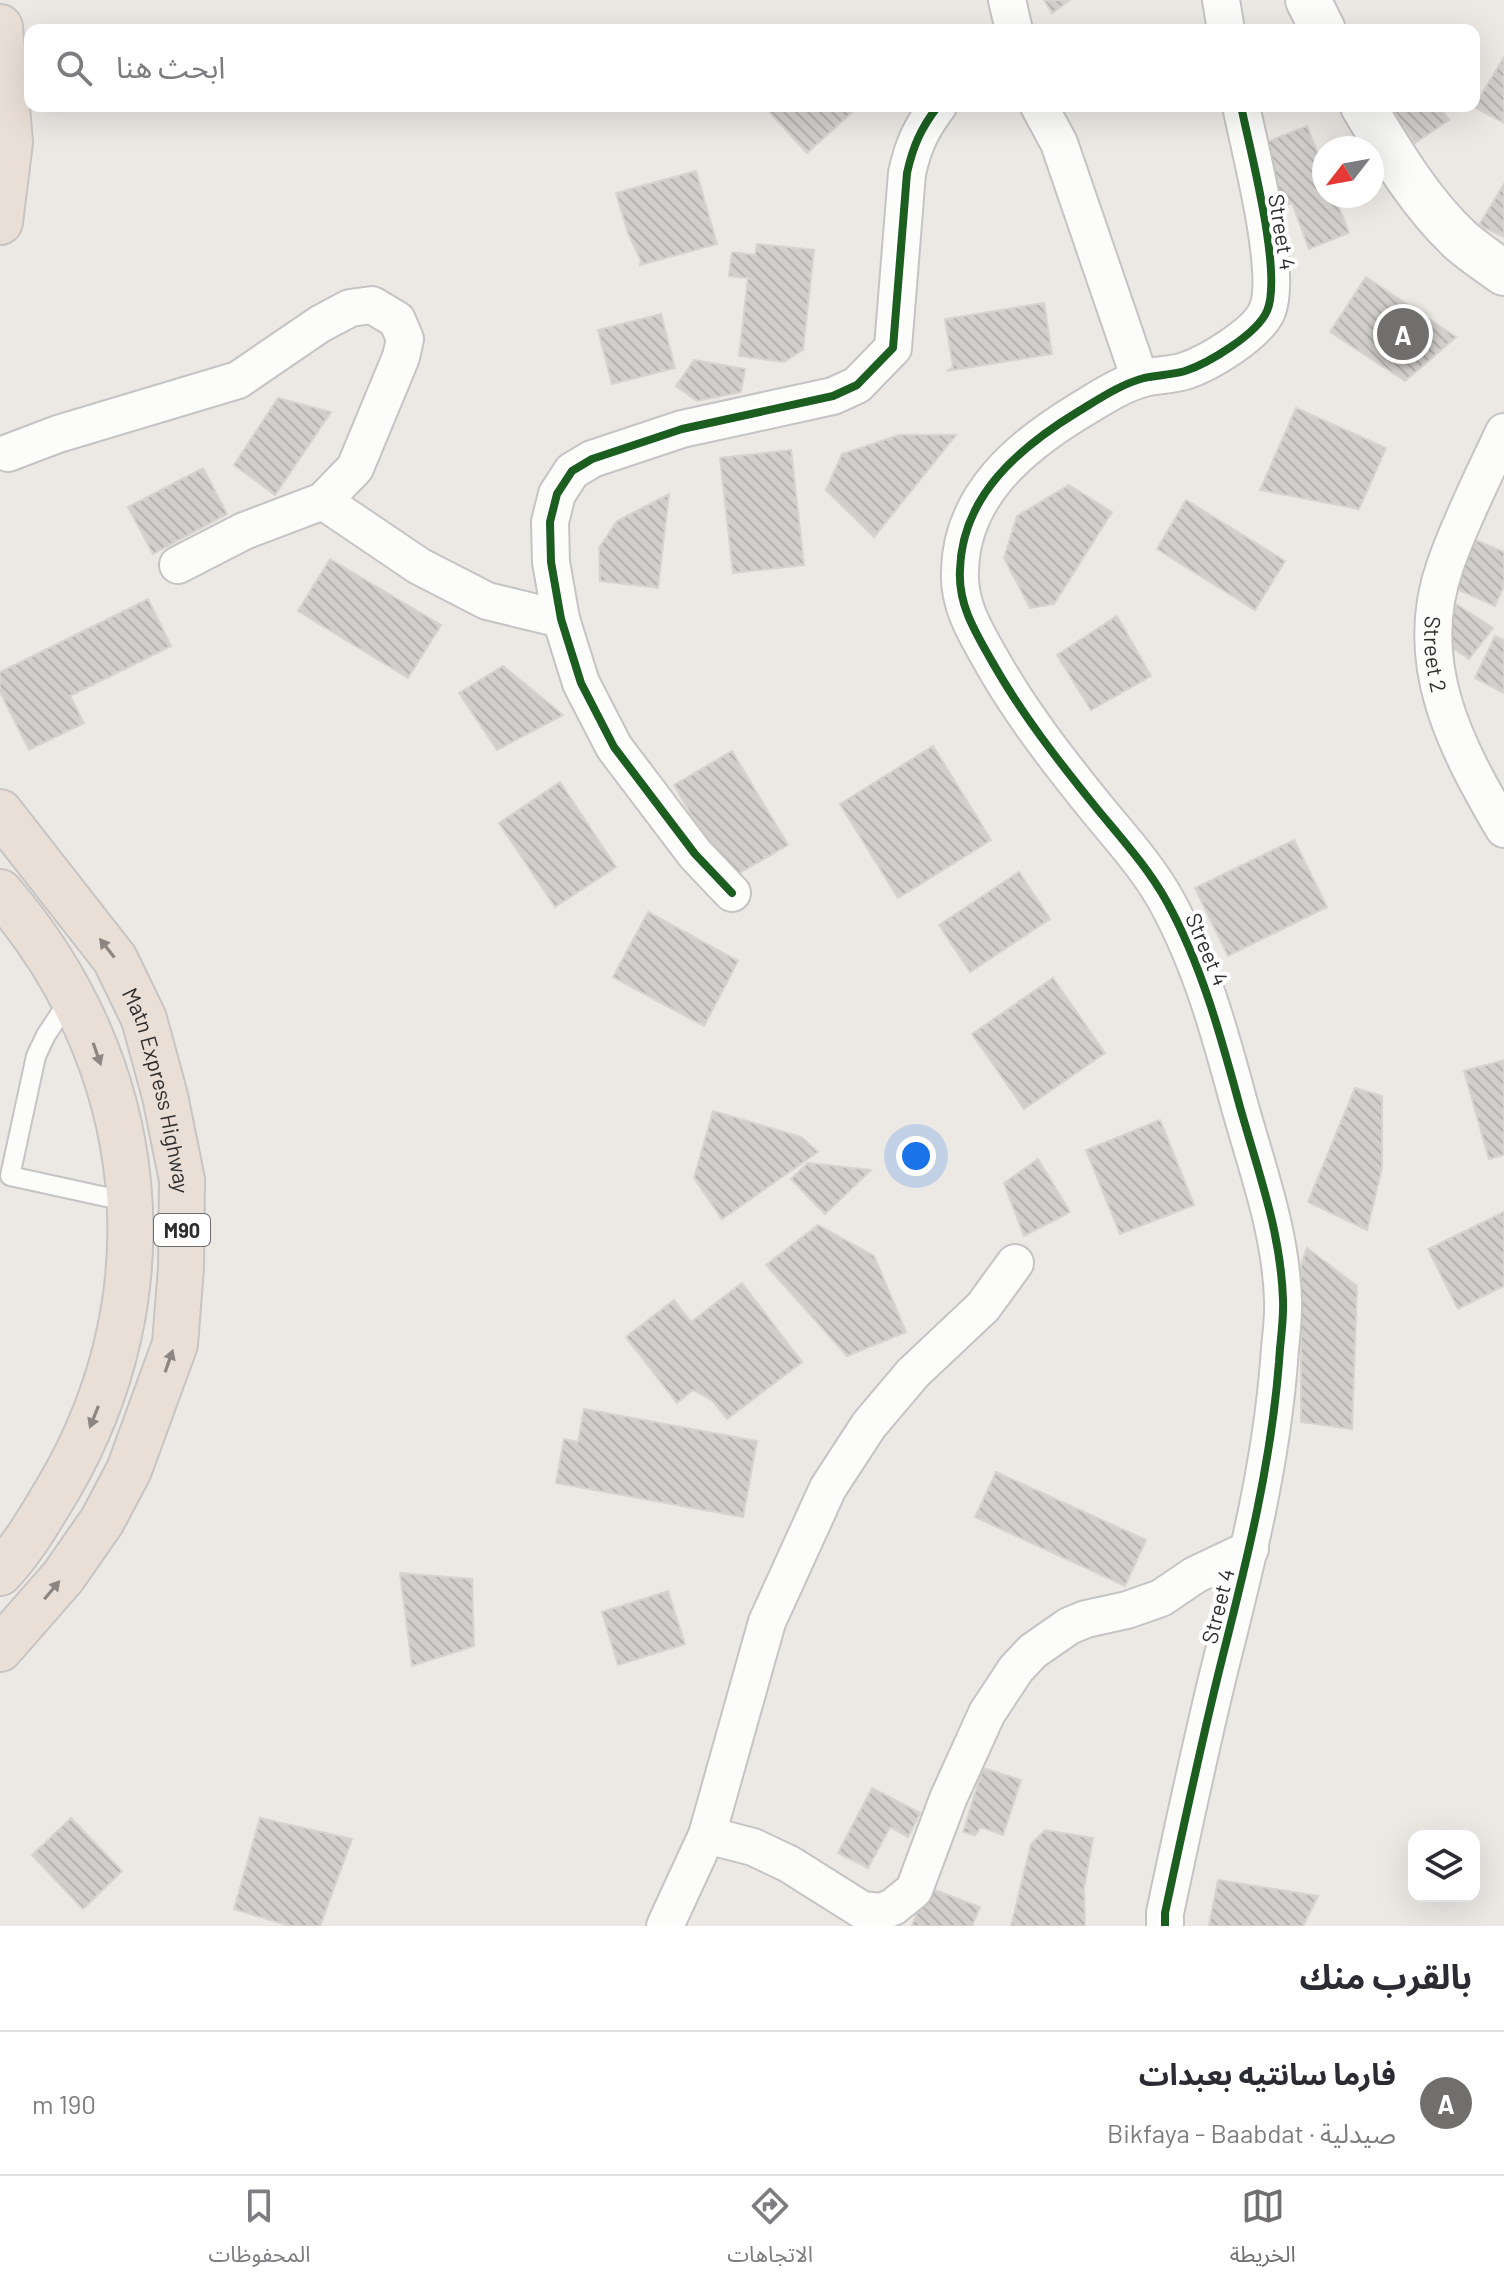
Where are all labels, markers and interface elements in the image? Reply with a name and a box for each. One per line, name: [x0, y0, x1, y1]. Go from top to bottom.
search box: [24, 24, 1480, 112]
icon: search: [52, 46, 96, 90]
text: ابحث هنا: [116, 48, 225, 84]
north arrow: [1312, 136, 1384, 208]
street label: Street 4: [1264, 192, 1302, 272]
pin: A: [1377, 304, 1429, 364]
street label: Street 2: [1420, 615, 1453, 695]
street label: Street 4: [1181, 909, 1235, 989]
one-way arrow: [99, 938, 115, 958]
street label: Matn Express Highway: [118, 983, 195, 1193]
one-way arrow: [92, 1042, 104, 1066]
your location: [896, 1136, 936, 1176]
road number: M90: [154, 1214, 210, 1246]
one-way arrow: [163, 1348, 175, 1372]
one-way arrow: [88, 1405, 101, 1429]
street label: Street 4: [1195, 1566, 1239, 1646]
one-way arrow: [43, 1581, 60, 1601]
map controls: [1408, 1830, 1480, 1902]
button: layers: [1408, 1830, 1480, 1902]
text: بالقرب منك: [1299, 1955, 1472, 1996]
text: فارما سانتيه بعبدات: [1139, 2055, 1396, 2091]
text: 190 m: [32, 2088, 96, 2119]
text: A: [1437, 2088, 1455, 2119]
text: صيدلية · Bikfaya - Baabdat: [1107, 2117, 1396, 2148]
tab: المحفوظات: [208, 2184, 310, 2278]
tab: الاتجاهات: [727, 2184, 813, 2278]
tab: الخريطة: [1230, 2184, 1296, 2278]

